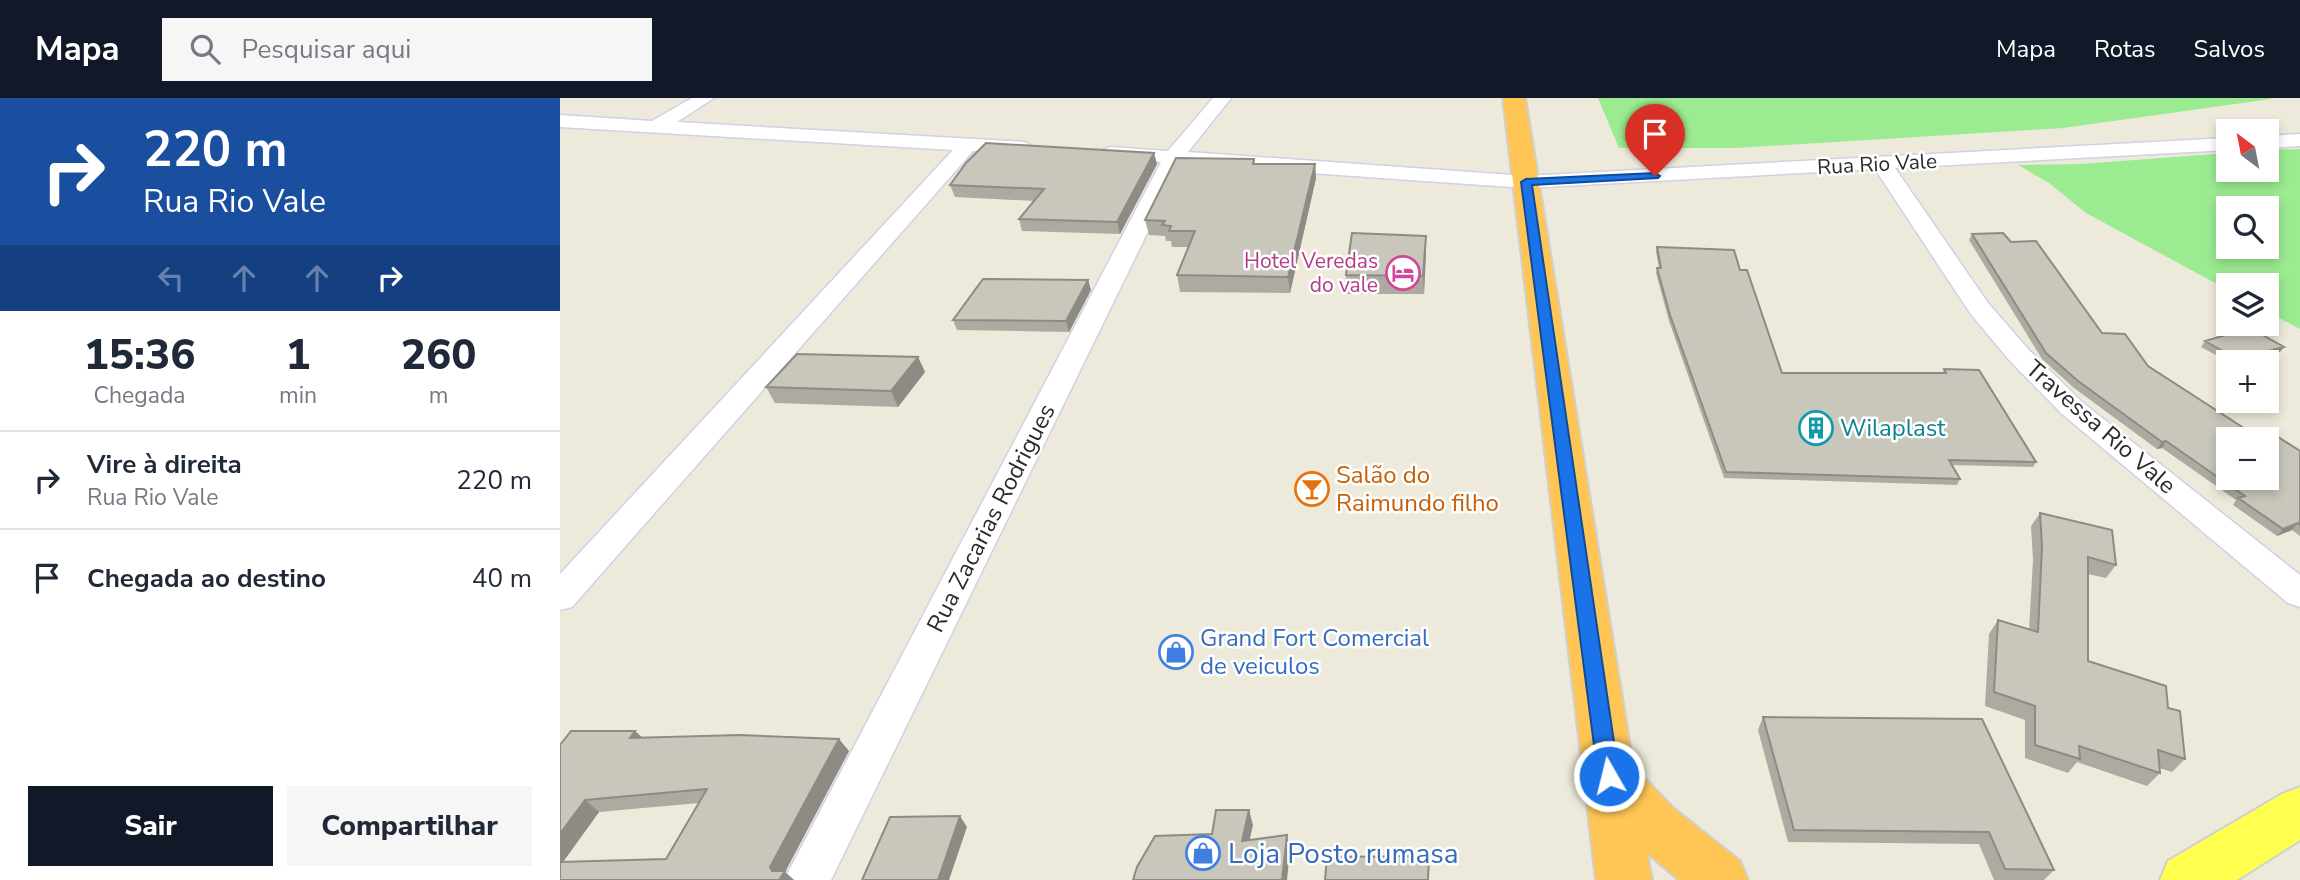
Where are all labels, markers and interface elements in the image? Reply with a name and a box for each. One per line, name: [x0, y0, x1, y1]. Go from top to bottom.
search box: [162, 18, 652, 81]
text: Mapa: [35, 27, 120, 72]
icon: search: [186, 30, 224, 68]
text: Pesquisar aqui: [242, 32, 411, 67]
text: Mapa: [1996, 33, 2056, 65]
text: Rotas: [2094, 33, 2156, 65]
text: Salvos: [2194, 33, 2265, 65]
pin: [1625, 104, 1685, 176]
icon: arrive: [1636, 115, 1674, 153]
text: 220 m: [143, 116, 287, 183]
north arrow: [2216, 119, 2278, 182]
map controls: [2216, 119, 2279, 490]
icon: right: [28, 126, 119, 217]
street label: Rua Rio Vale: [1816, 147, 1938, 181]
text: Rua Rio Vale: [143, 180, 326, 223]
button: search: [2216, 196, 2279, 259]
place label: Hotel Veredas do vale: [1244, 247, 1378, 299]
hotel icon: Hotel Veredas do vale: [1384, 254, 1422, 292]
icon: left: [152, 259, 190, 297]
icon: ahead: [225, 259, 263, 297]
icon: ahead: [298, 259, 336, 297]
icon: right: [371, 259, 409, 297]
button: layers: [2216, 273, 2279, 336]
text: 15:36: [84, 327, 195, 384]
text: 1: [285, 327, 311, 384]
text: 260: [401, 327, 476, 384]
button: +: [2216, 350, 2279, 413]
street label: Travessa Rio Vale: [2019, 353, 2183, 501]
text: Chegada: [93, 380, 186, 411]
text: min: [279, 380, 317, 411]
text: m: [429, 380, 448, 411]
street label: Rua Zacarias Rodrigues: [919, 398, 1063, 638]
building icon: Wilaplast: [1797, 409, 1835, 447]
place label: Wilaplast: [1840, 412, 1946, 444]
button: −: [2216, 427, 2279, 490]
text: Vire à direita: [87, 447, 242, 482]
place label: Salão do Raimundo filho: [1336, 459, 1499, 519]
icon: right: [28, 461, 66, 499]
text: 220 m: [456, 463, 532, 498]
bar icon: Salão do Raimundo filho: [1293, 470, 1331, 508]
text: Rua Rio Vale: [87, 482, 218, 513]
icon: arrive: [28, 559, 66, 597]
text: Chegada ao destino: [87, 561, 326, 596]
text: 40 m: [472, 561, 532, 596]
place label: Grand Fort Comercial de veiculos: [1200, 622, 1429, 682]
shop icon: Grand Fort Comercial de veiculos: [1157, 633, 1195, 671]
position arrow: [1572, 739, 1646, 813]
button: Sair: [28, 786, 273, 866]
button: Compartilhar: [287, 786, 532, 866]
shop icon: Loja Posto rumasa: [1184, 834, 1222, 872]
place label: Loja Posto rumasa: [1228, 835, 1459, 873]

